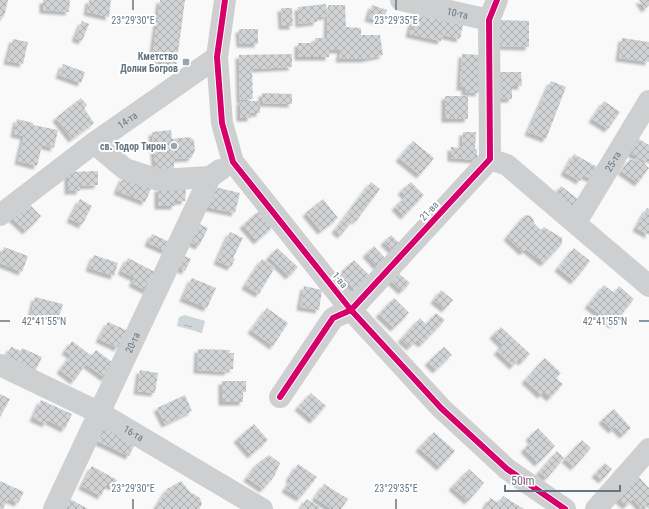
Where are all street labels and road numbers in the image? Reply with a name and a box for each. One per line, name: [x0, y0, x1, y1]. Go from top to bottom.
street label: 10-та: [446, 5, 469, 21]
street label: 14-та: [115, 109, 139, 130]
street label: 25-та: [602, 149, 623, 173]
street label: 21-ва: [417, 199, 441, 223]
street label: 1-ва: [330, 270, 350, 290]
street label: 20-та: [123, 330, 142, 354]
street label: 16-та: [122, 423, 146, 443]

